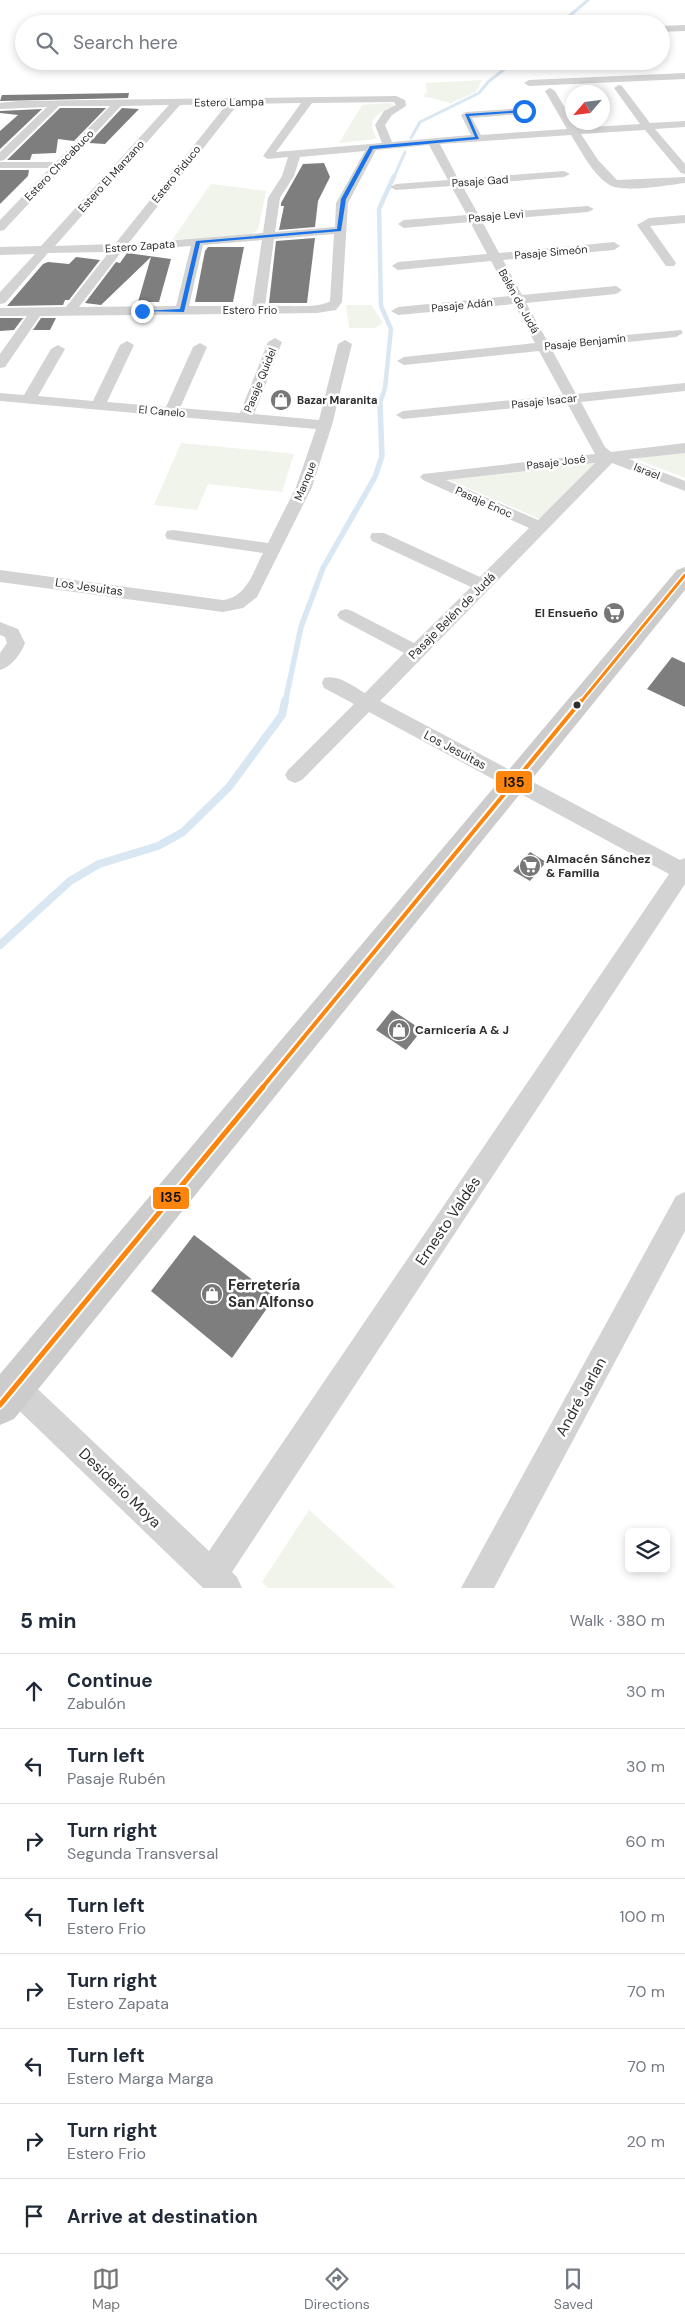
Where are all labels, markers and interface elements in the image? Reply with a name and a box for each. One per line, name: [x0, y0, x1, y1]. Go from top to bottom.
search box: [15, 15, 670, 70]
icon: search: [33, 29, 61, 57]
text: Search here: [73, 30, 178, 55]
north arrow: [565, 85, 610, 130]
street label: Estero Lampa: [194, 94, 264, 110]
route start: [513, 100, 536, 123]
street label: Estero Chacabuco: [21, 126, 97, 204]
street label: Estero El Manzano: [75, 137, 147, 215]
street label: Estero Piduco: [148, 142, 204, 206]
street label: Pasaje Gad: [451, 172, 509, 190]
street label: Pasaje Levi: [468, 207, 524, 225]
street label: Estero Zapata: [105, 237, 175, 255]
street label: Pasaje Simeón: [514, 242, 588, 262]
street label: Belén de Judá: [496, 266, 542, 336]
street label: Pasaje Adán: [431, 295, 493, 315]
route end: [131, 300, 154, 323]
street label: Estero Frio: [223, 303, 277, 317]
street label: Pasaje Benjamín: [544, 331, 626, 353]
street label: Pasaje Quidel: [241, 346, 279, 414]
shop icon: Bazar Maranita: [269, 388, 293, 412]
street label: Pasaje Isacar: [511, 391, 577, 411]
place label: Bazar Maranita: [297, 393, 378, 407]
street label: El Canelo: [138, 402, 186, 420]
street label: Pasaje José: [526, 451, 586, 473]
street label: Manque: [291, 459, 319, 503]
street label: Israel: [632, 459, 662, 483]
street label: Pasaje Enoc: [453, 483, 515, 521]
street label: Pasaje Belén de Judá: [405, 569, 499, 663]
street label: Los Jesuitas: [54, 574, 124, 600]
supermarket icon: El Ensueño: [602, 601, 626, 625]
place label: El Ensueño: [535, 605, 598, 621]
unlabelled marker: [572, 700, 582, 710]
street label: Los Jesuitas: [421, 727, 489, 773]
line badge: I35: [495, 770, 533, 794]
text: I35: [504, 773, 524, 791]
place label: Almacén Sánchez & Familia: [546, 851, 650, 881]
supermarket icon: Almacén Sánchez & Familia: [518, 854, 542, 878]
shop icon: Carnicería A & J: [387, 1018, 411, 1042]
place label: Carnicería A & J: [415, 1022, 509, 1038]
street label: Ernesto Valdés: [411, 1173, 485, 1269]
line badge: I35: [152, 1186, 190, 1210]
text: I35: [161, 1188, 181, 1206]
place label: Ferretería San Alfonso: [228, 1275, 314, 1312]
shop icon: Ferretería San Alfonso: [200, 1282, 224, 1306]
street label: André Jarlan: [551, 1354, 611, 1440]
street label: Desiderio Moya: [75, 1444, 165, 1532]
map controls: [625, 1528, 670, 1573]
button: layers: [625, 1528, 670, 1573]
text: 5 min: [20, 1607, 76, 1635]
text: Walk · 380 m: [570, 1610, 665, 1631]
text: Continue: [67, 1668, 153, 1693]
icon: ahead: [20, 1677, 48, 1705]
text: 30 m: [626, 1681, 665, 1702]
text: Zabulón: [67, 1693, 126, 1714]
text: Turn left: [67, 1743, 145, 1768]
icon: left: [20, 1752, 48, 1780]
text: 30 m: [626, 1756, 665, 1777]
text: Pasaje Rubén: [67, 1768, 166, 1789]
text: Turn right: [67, 1818, 157, 1843]
icon: right: [20, 1827, 48, 1855]
text: 60 m: [625, 1831, 665, 1852]
text: Segunda Transversal: [67, 1843, 218, 1864]
text: Turn left: [67, 1893, 145, 1918]
icon: left: [20, 1902, 48, 1930]
text: 100 m: [620, 1906, 665, 1927]
text: Estero Frio: [67, 1918, 146, 1939]
text: Turn right: [67, 1968, 157, 1993]
icon: right: [20, 1977, 48, 2005]
text: 70 m: [627, 1981, 665, 2002]
text: Estero Zapata: [67, 1993, 169, 2014]
text: Turn left: [67, 2043, 145, 2068]
icon: left: [20, 2052, 48, 2080]
text: 70 m: [627, 2056, 665, 2077]
text: Estero Marga Marga: [67, 2068, 214, 2089]
text: Turn right: [67, 2118, 157, 2143]
icon: right: [20, 2127, 48, 2155]
text: 20 m: [626, 2131, 665, 2152]
text: Estero Frio: [67, 2143, 146, 2164]
icon: arrive: [20, 2202, 48, 2230]
text: Arrive at destination: [67, 2204, 258, 2229]
tab: Map: [92, 2265, 120, 2313]
tab: Directions: [304, 2265, 370, 2313]
tab: Saved: [554, 2265, 593, 2313]

